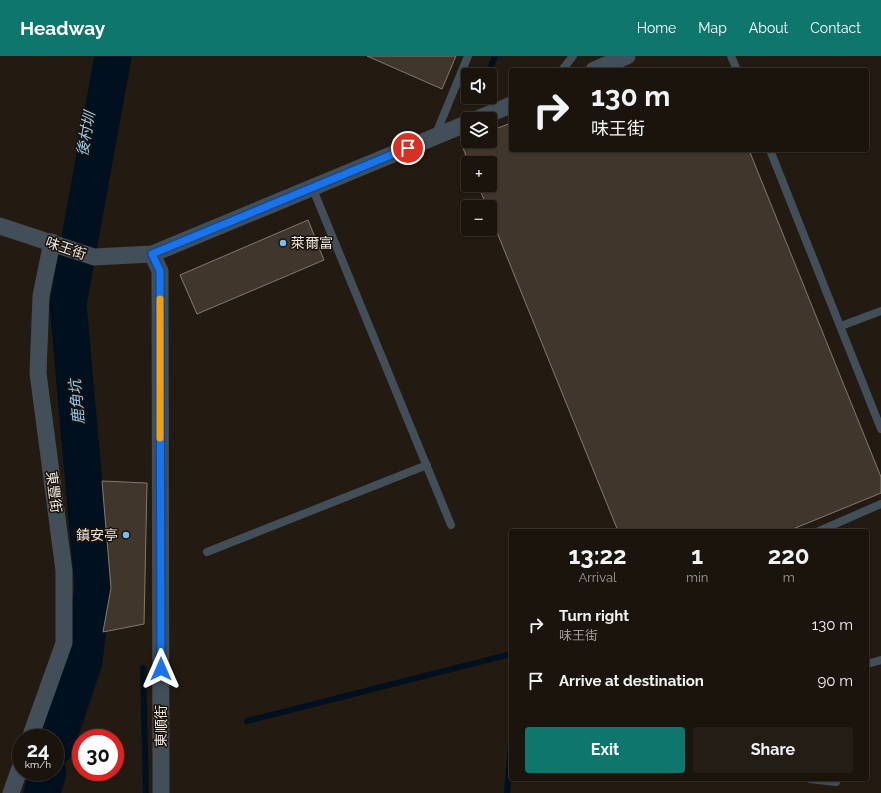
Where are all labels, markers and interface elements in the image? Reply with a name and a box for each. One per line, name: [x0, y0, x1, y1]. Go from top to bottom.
text: Headway: [20, 17, 105, 39]
text: Home: [637, 20, 676, 36]
text: Map: [698, 20, 727, 36]
text: About: [749, 20, 788, 36]
text: Contact: [810, 20, 861, 36]
map controls: [461, 68, 497, 236]
button: sound: [461, 68, 497, 104]
text: 130 m: [591, 80, 670, 113]
icon: right: [525, 84, 577, 136]
water label: 後村圳: [73, 108, 99, 158]
button: layers: [461, 112, 497, 148]
text: 味王街: [591, 118, 645, 139]
pin: [391, 131, 425, 165]
icon: arrive: [397, 137, 419, 159]
button: +: [461, 156, 497, 192]
button: −: [461, 200, 497, 236]
street label: 味王街: [44, 234, 88, 262]
place label: 萊爾富: [291, 235, 333, 251]
marker: 萊爾富: [278, 238, 288, 248]
water label: 鹿角坑: [66, 377, 88, 425]
street label: 東豐街: [44, 470, 64, 514]
place label: 鎮安亭: [76, 527, 118, 543]
marker: 鎮安亭: [121, 530, 131, 540]
text: 13:22: [568, 541, 627, 570]
text: 1: [691, 541, 703, 570]
text: 220: [768, 541, 810, 570]
text: Arrival: [578, 570, 617, 585]
text: min: [686, 570, 708, 585]
text: m: [783, 570, 795, 585]
text: Turn right: [559, 607, 629, 625]
icon: right: [525, 614, 547, 636]
text: 130 m: [812, 616, 853, 634]
text: 味王街: [559, 628, 598, 643]
position arrow: [140, 648, 182, 690]
icon: arrive: [525, 670, 547, 692]
text: Arrive at destination: [559, 672, 704, 690]
text: 90 m: [817, 672, 853, 690]
street label: 東順街: [153, 705, 169, 747]
button: Exit: [525, 727, 685, 773]
button: Share: [693, 727, 853, 773]
speed limit sign: 30: [72, 729, 124, 781]
text: 24: [27, 738, 49, 762]
text: km/h: [25, 759, 51, 770]

